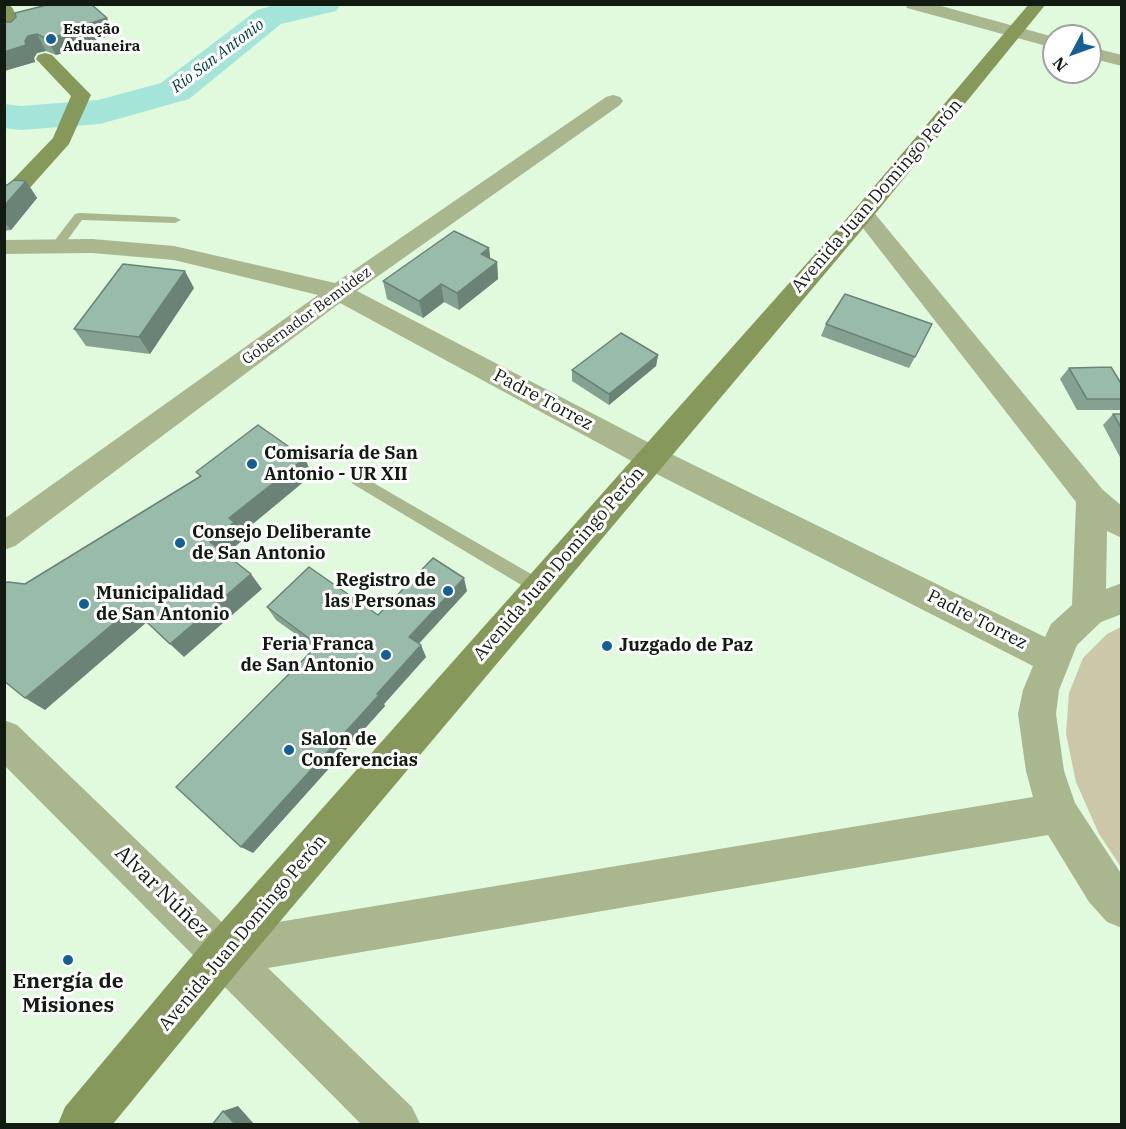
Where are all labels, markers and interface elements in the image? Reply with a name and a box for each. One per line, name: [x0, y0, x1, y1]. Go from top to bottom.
water label: Río San Antonio: [168, 15, 268, 97]
place label: Estação Aduaneira: [63, 21, 140, 56]
north arrow: [1042, 24, 1102, 84]
marker: Estação Aduaneira: [44, 32, 58, 46]
text: N: [1048, 53, 1072, 76]
street label: Avenida Juan Domingo Perón: [787, 95, 967, 297]
street label: Gobernador Bemúdez: [239, 263, 375, 369]
street label: Padre Torrez: [490, 365, 596, 435]
place label: Comisaría de San Antonio - UR XII: [264, 443, 418, 486]
marker: Comisaría de San Antonio - UR XII: [245, 457, 259, 471]
street label: Avenida Juan Domingo Perón: [469, 463, 649, 665]
place label: Consejo Deliberante de San Antonio: [192, 522, 371, 564]
marker: Consejo Deliberante de San Antonio: [173, 536, 187, 550]
place label: Registro de las Personas: [325, 570, 436, 612]
place label: Municipalidad de San Antonio: [96, 583, 230, 626]
marker: Registro de las Personas: [441, 584, 455, 598]
street label: Padre Torrez: [923, 586, 1031, 654]
marker: Municipalidad de San Antonio: [77, 597, 91, 611]
place label: Feria Franca de San Antonio: [240, 634, 374, 676]
place label: Juzgado de Paz: [619, 635, 753, 657]
marker: Juzgado de Paz: [600, 639, 614, 653]
marker: Feria Franca de San Antonio: [379, 648, 393, 662]
place label: Salon de Conferencias: [301, 729, 418, 771]
marker: Salon de Conferencias: [282, 743, 296, 757]
street label: Avenida Juan Domingo Perón: [155, 831, 331, 1035]
street label: Alvar Núñez: [109, 841, 215, 943]
marker: Energía de Misiones: [61, 953, 75, 967]
place label: Energía de Misiones: [12, 969, 124, 1019]

